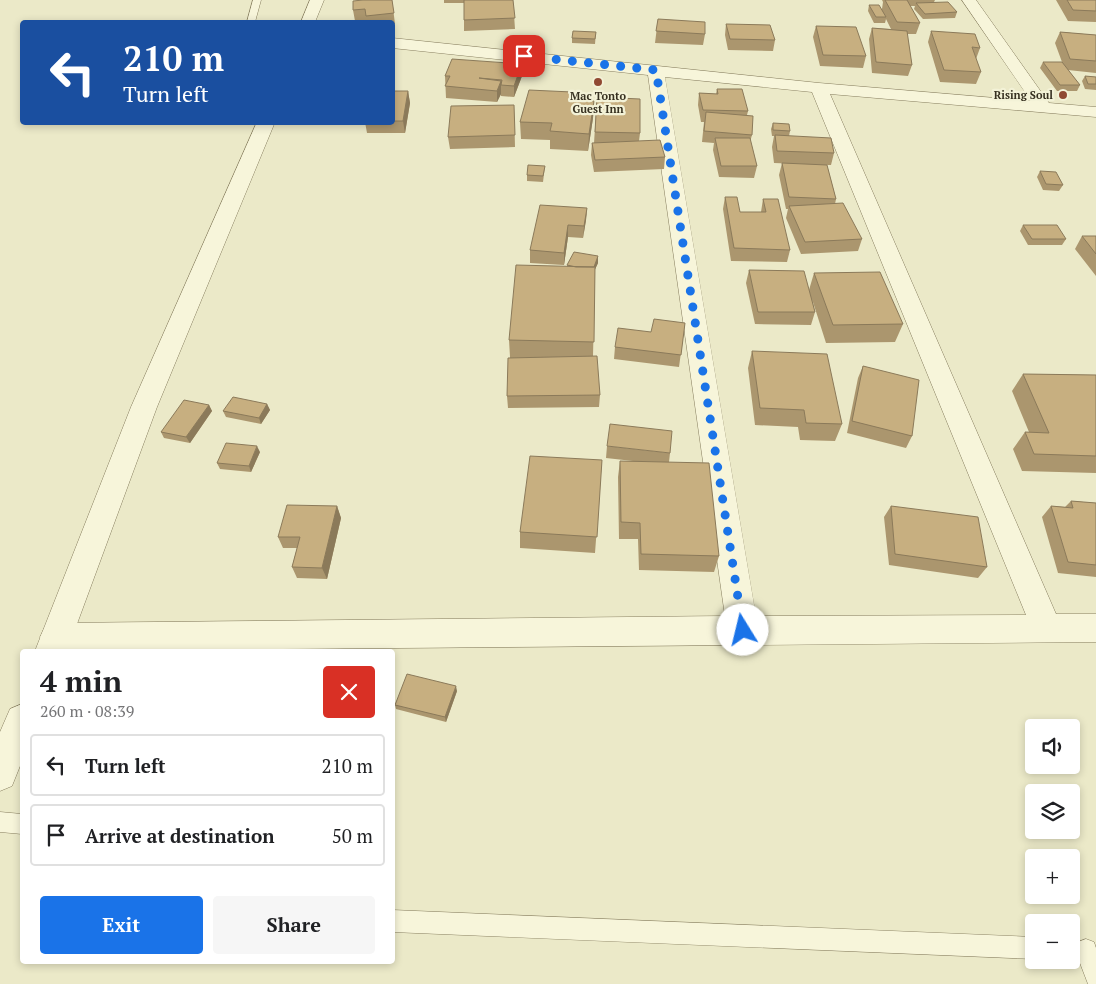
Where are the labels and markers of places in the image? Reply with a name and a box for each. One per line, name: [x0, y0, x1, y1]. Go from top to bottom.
pin: [503, 35, 545, 77]
marker: Mac Tonto Guest Inn: [592, 76, 604, 88]
place label: Rising Soul: [994, 88, 1053, 102]
place label: Mac Tonto Guest Inn: [570, 89, 626, 116]
marker: Rising Soul: [1057, 89, 1069, 101]

